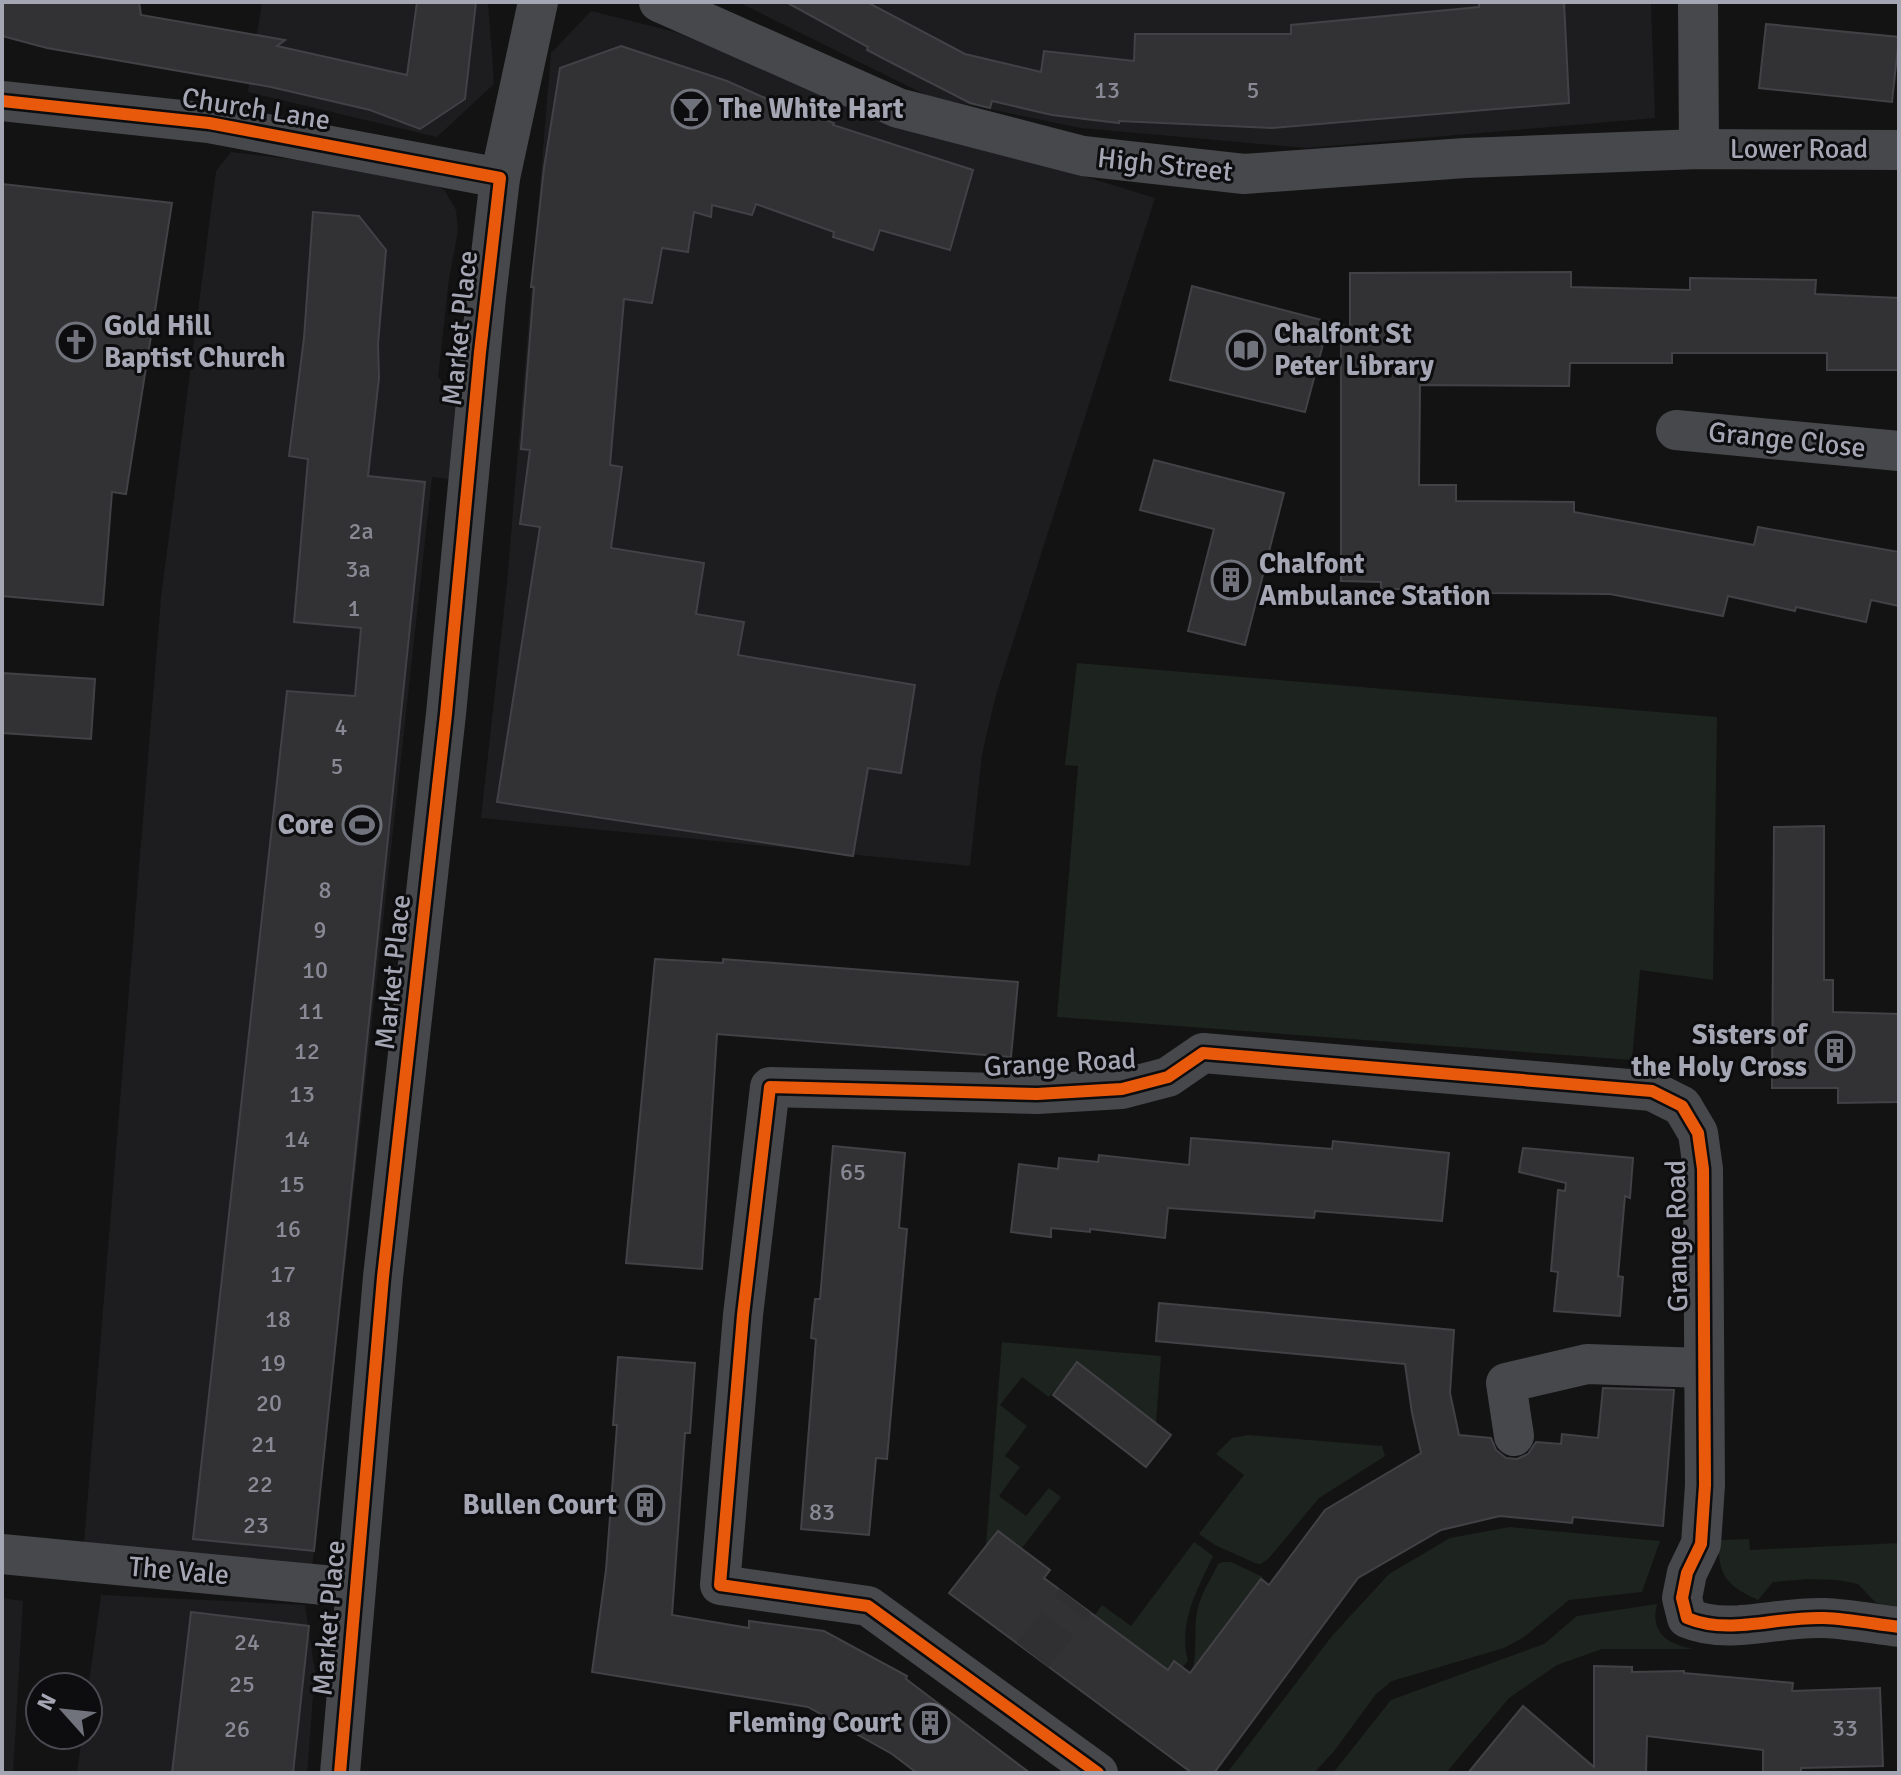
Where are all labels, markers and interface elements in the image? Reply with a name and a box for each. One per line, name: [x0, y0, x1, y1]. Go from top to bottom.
house number: 13: [1094, 75, 1120, 105]
house number: 5: [1247, 75, 1259, 105]
street label: Church Lane: [179, 81, 333, 137]
bar icon: The White Hart: [670, 88, 712, 130]
place label: The White Hart: [719, 92, 904, 126]
street label: Lower Road: [1730, 132, 1868, 166]
street label: High Street: [1096, 141, 1234, 189]
street label: Market Place: [435, 249, 485, 407]
place label: Gold Hill Baptist Church: [104, 309, 285, 375]
place label: Chalfont St Peter Library: [1274, 317, 1434, 383]
church icon: Gold Hill Baptist Church: [55, 321, 97, 363]
library icon: Chalfont St Peter Library: [1225, 329, 1267, 371]
street label: Grange Close: [1707, 415, 1867, 465]
house number: 2a: [348, 516, 374, 546]
place label: Chalfont Ambulance Station: [1259, 547, 1491, 613]
house number: 3a: [345, 554, 371, 584]
building icon: Chalfont Ambulance Station: [1210, 559, 1252, 601]
house number: 1: [348, 593, 360, 623]
house number: 4: [335, 712, 348, 742]
house number: 5: [331, 751, 343, 781]
sports icon: Core: [341, 804, 383, 846]
place label: Core: [278, 808, 334, 842]
house number: 8: [319, 875, 331, 905]
street label: Market Place: [368, 893, 418, 1051]
house number: 9: [314, 915, 326, 945]
house number: 10: [302, 955, 328, 985]
house number: 11: [298, 996, 324, 1026]
place label: Sisters of the Holy Cross: [1631, 1018, 1809, 1084]
building icon: Sisters of the Holy Cross: [1814, 1030, 1856, 1072]
house number: 12: [294, 1036, 320, 1066]
street label: Grange Road: [983, 1042, 1137, 1084]
house number: 13: [289, 1079, 315, 1109]
house number: 14: [284, 1124, 310, 1154]
house number: 65: [840, 1157, 866, 1187]
street label: Grange Road: [1659, 1159, 1695, 1313]
house number: 15: [279, 1169, 305, 1199]
house number: 16: [275, 1214, 301, 1244]
house number: 17: [270, 1259, 296, 1289]
house number: 18: [265, 1304, 291, 1334]
house number: 19: [260, 1348, 286, 1378]
house number: 20: [256, 1388, 282, 1418]
house number: 21: [251, 1429, 277, 1459]
house number: 22: [247, 1469, 273, 1499]
building icon: Bullen Court: [624, 1484, 666, 1526]
place label: Bullen Court: [463, 1488, 618, 1522]
house number: 83: [809, 1497, 835, 1527]
house number: 23: [243, 1510, 269, 1540]
street label: Market Place: [305, 1539, 353, 1697]
street label: The Vale: [128, 1550, 230, 1592]
house number: 24: [234, 1627, 260, 1657]
house number: 25: [229, 1669, 255, 1699]
north arrow: [24, 1671, 104, 1751]
text: N: [31, 1689, 62, 1715]
building icon: Fleming Court: [909, 1702, 951, 1744]
place label: Fleming Court: [728, 1706, 903, 1740]
house number: 33: [1832, 1713, 1858, 1743]
house number: 26: [224, 1714, 250, 1744]

